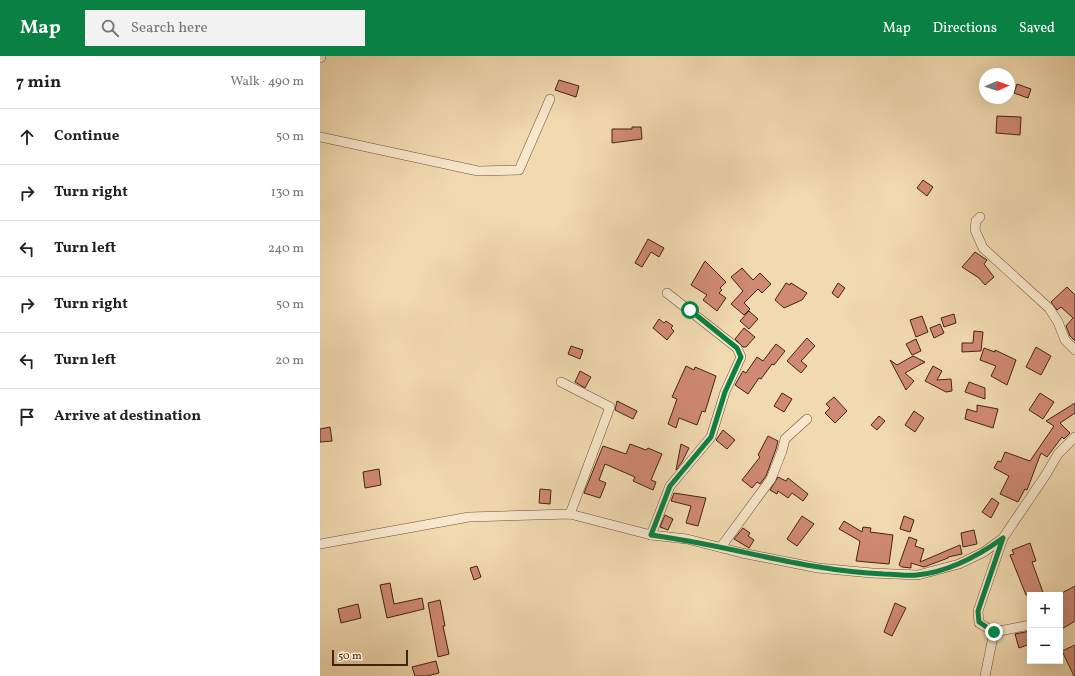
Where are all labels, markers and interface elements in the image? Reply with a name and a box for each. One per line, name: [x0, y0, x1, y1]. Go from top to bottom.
search box: [85, 10, 365, 46]
text: Map: [20, 15, 61, 41]
icon: search: [99, 17, 121, 39]
text: Search here: [131, 18, 208, 39]
text: Map: [883, 19, 911, 38]
text: Directions: [933, 19, 997, 38]
text: Saved: [1019, 19, 1055, 38]
north arrow: [979, 68, 1015, 104]
text: 7 min: [16, 71, 61, 94]
text: Walk · 490 m: [230, 73, 304, 91]
icon: ahead: [16, 126, 38, 148]
text: Continue: [54, 126, 119, 147]
text: 50 m: [276, 128, 304, 146]
icon: right: [16, 182, 38, 204]
text: Turn right: [54, 182, 128, 203]
text: 130 m: [271, 184, 304, 202]
icon: left: [16, 238, 38, 260]
text: Turn left: [54, 238, 116, 259]
text: 240 m: [268, 240, 304, 258]
icon: right: [16, 294, 38, 316]
text: Turn right: [54, 294, 128, 315]
text: 50 m: [276, 296, 304, 314]
route start: [681, 301, 699, 319]
icon: left: [16, 350, 38, 372]
text: Turn left: [54, 350, 116, 371]
text: 20 m: [275, 352, 304, 370]
icon: arrive: [16, 406, 38, 428]
text: Arrive at destination: [54, 406, 201, 427]
map controls: [1027, 592, 1063, 664]
button: +: [1027, 592, 1063, 628]
route end: [985, 623, 1003, 641]
button: −: [1027, 628, 1063, 664]
scale bar: [332, 648, 408, 667]
text: 50 m: [338, 649, 362, 664]

